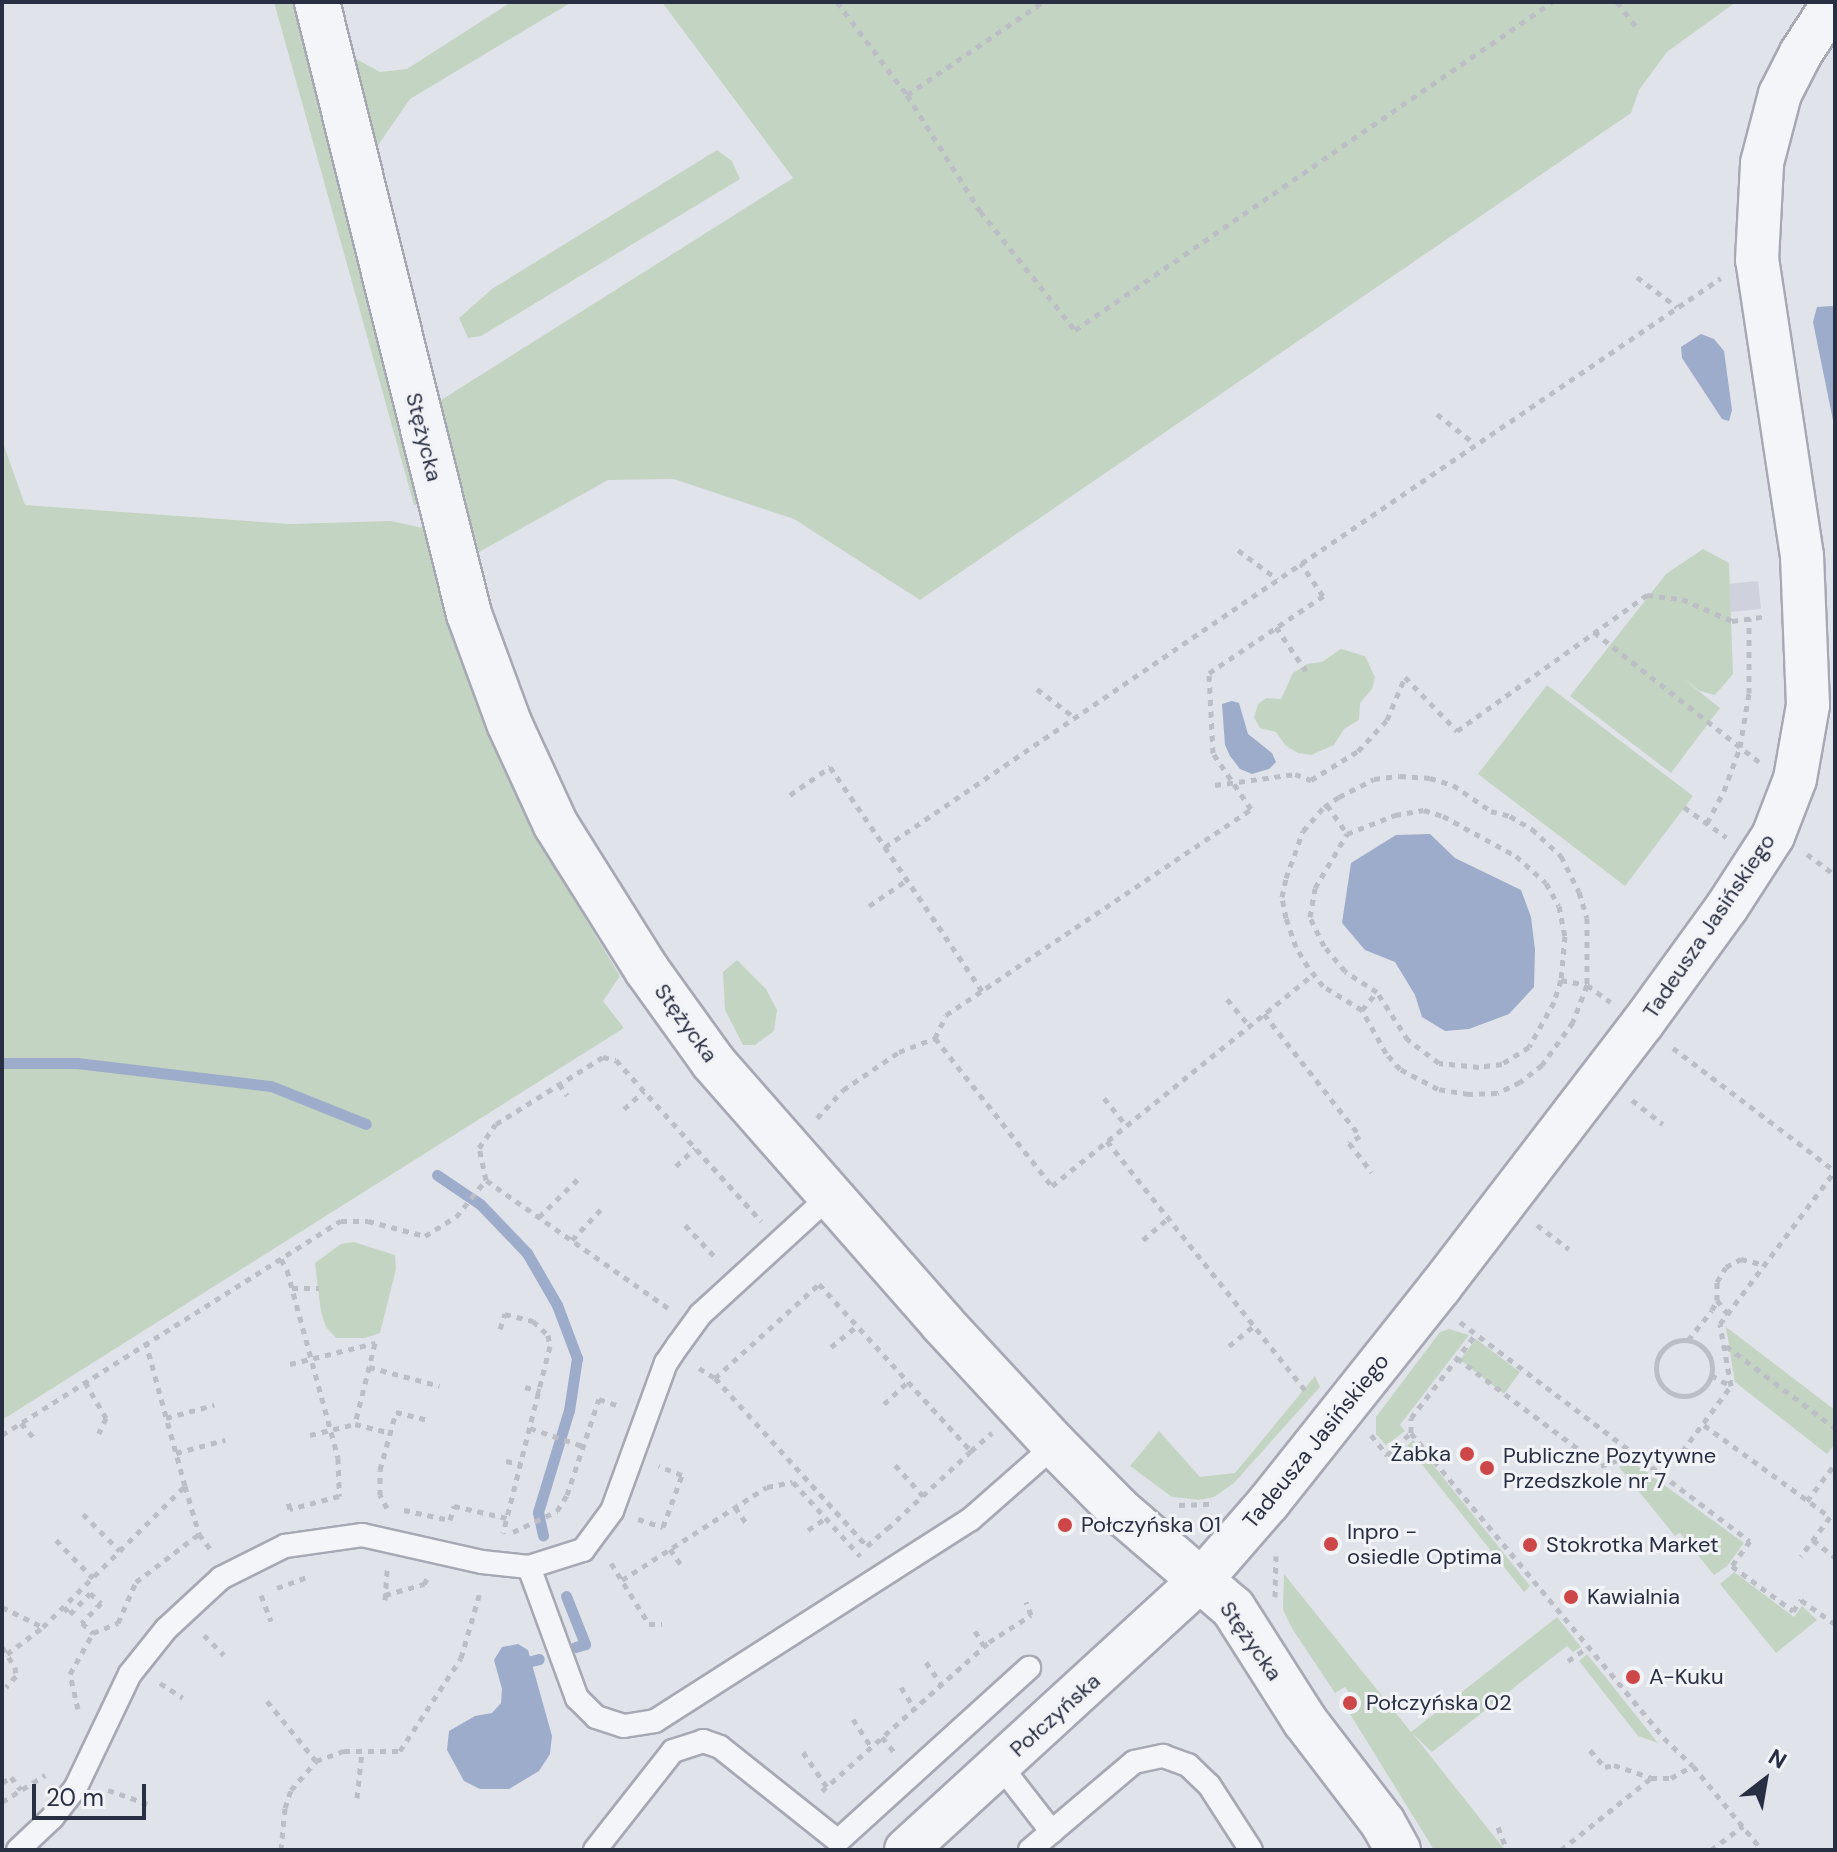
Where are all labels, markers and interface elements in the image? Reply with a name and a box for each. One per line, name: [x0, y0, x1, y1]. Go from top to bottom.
street label: Stężycka: [400, 390, 448, 484]
street label: Tadeusza Jasińskiego: [1637, 829, 1781, 1023]
street label: Stężycka: [649, 979, 723, 1067]
street label: Tadeusza Jasińskiego: [1237, 1348, 1395, 1534]
place label: Żabka: [1390, 1441, 1451, 1467]
place label: Publiczne Pozytywne Przedszkole nr 7: [1503, 1442, 1716, 1494]
marker: Żabka: [1458, 1445, 1476, 1463]
marker: Publiczne Pozytywne Przedszkole nr 7: [1478, 1459, 1496, 1477]
place label: Połczyńska 01: [1081, 1512, 1221, 1538]
marker: Połczyńska 01: [1056, 1516, 1074, 1534]
place label: Inpro - osiedle Optima: [1347, 1518, 1502, 1570]
place label: Stokrotka Market: [1546, 1532, 1719, 1558]
marker: Inpro - osiedle Optima: [1322, 1535, 1340, 1553]
marker: Stokrotka Market: [1521, 1536, 1539, 1554]
place label: Kawialnia: [1587, 1584, 1680, 1610]
marker: Kawialnia: [1562, 1588, 1580, 1606]
street label: Stężycka: [1214, 1596, 1288, 1686]
place label: A-Kuku: [1649, 1664, 1724, 1690]
street label: Połczyńska: [1004, 1668, 1106, 1762]
marker: A-Kuku: [1624, 1668, 1642, 1686]
place label: Połczyńska 02: [1366, 1690, 1512, 1716]
marker: Połczyńska 02: [1341, 1694, 1359, 1712]
north arrow: [1725, 1740, 1805, 1820]
text: N: [1763, 1742, 1792, 1776]
scale bar: [36, 1768, 150, 1818]
text: 20 m: [46, 1782, 104, 1813]

